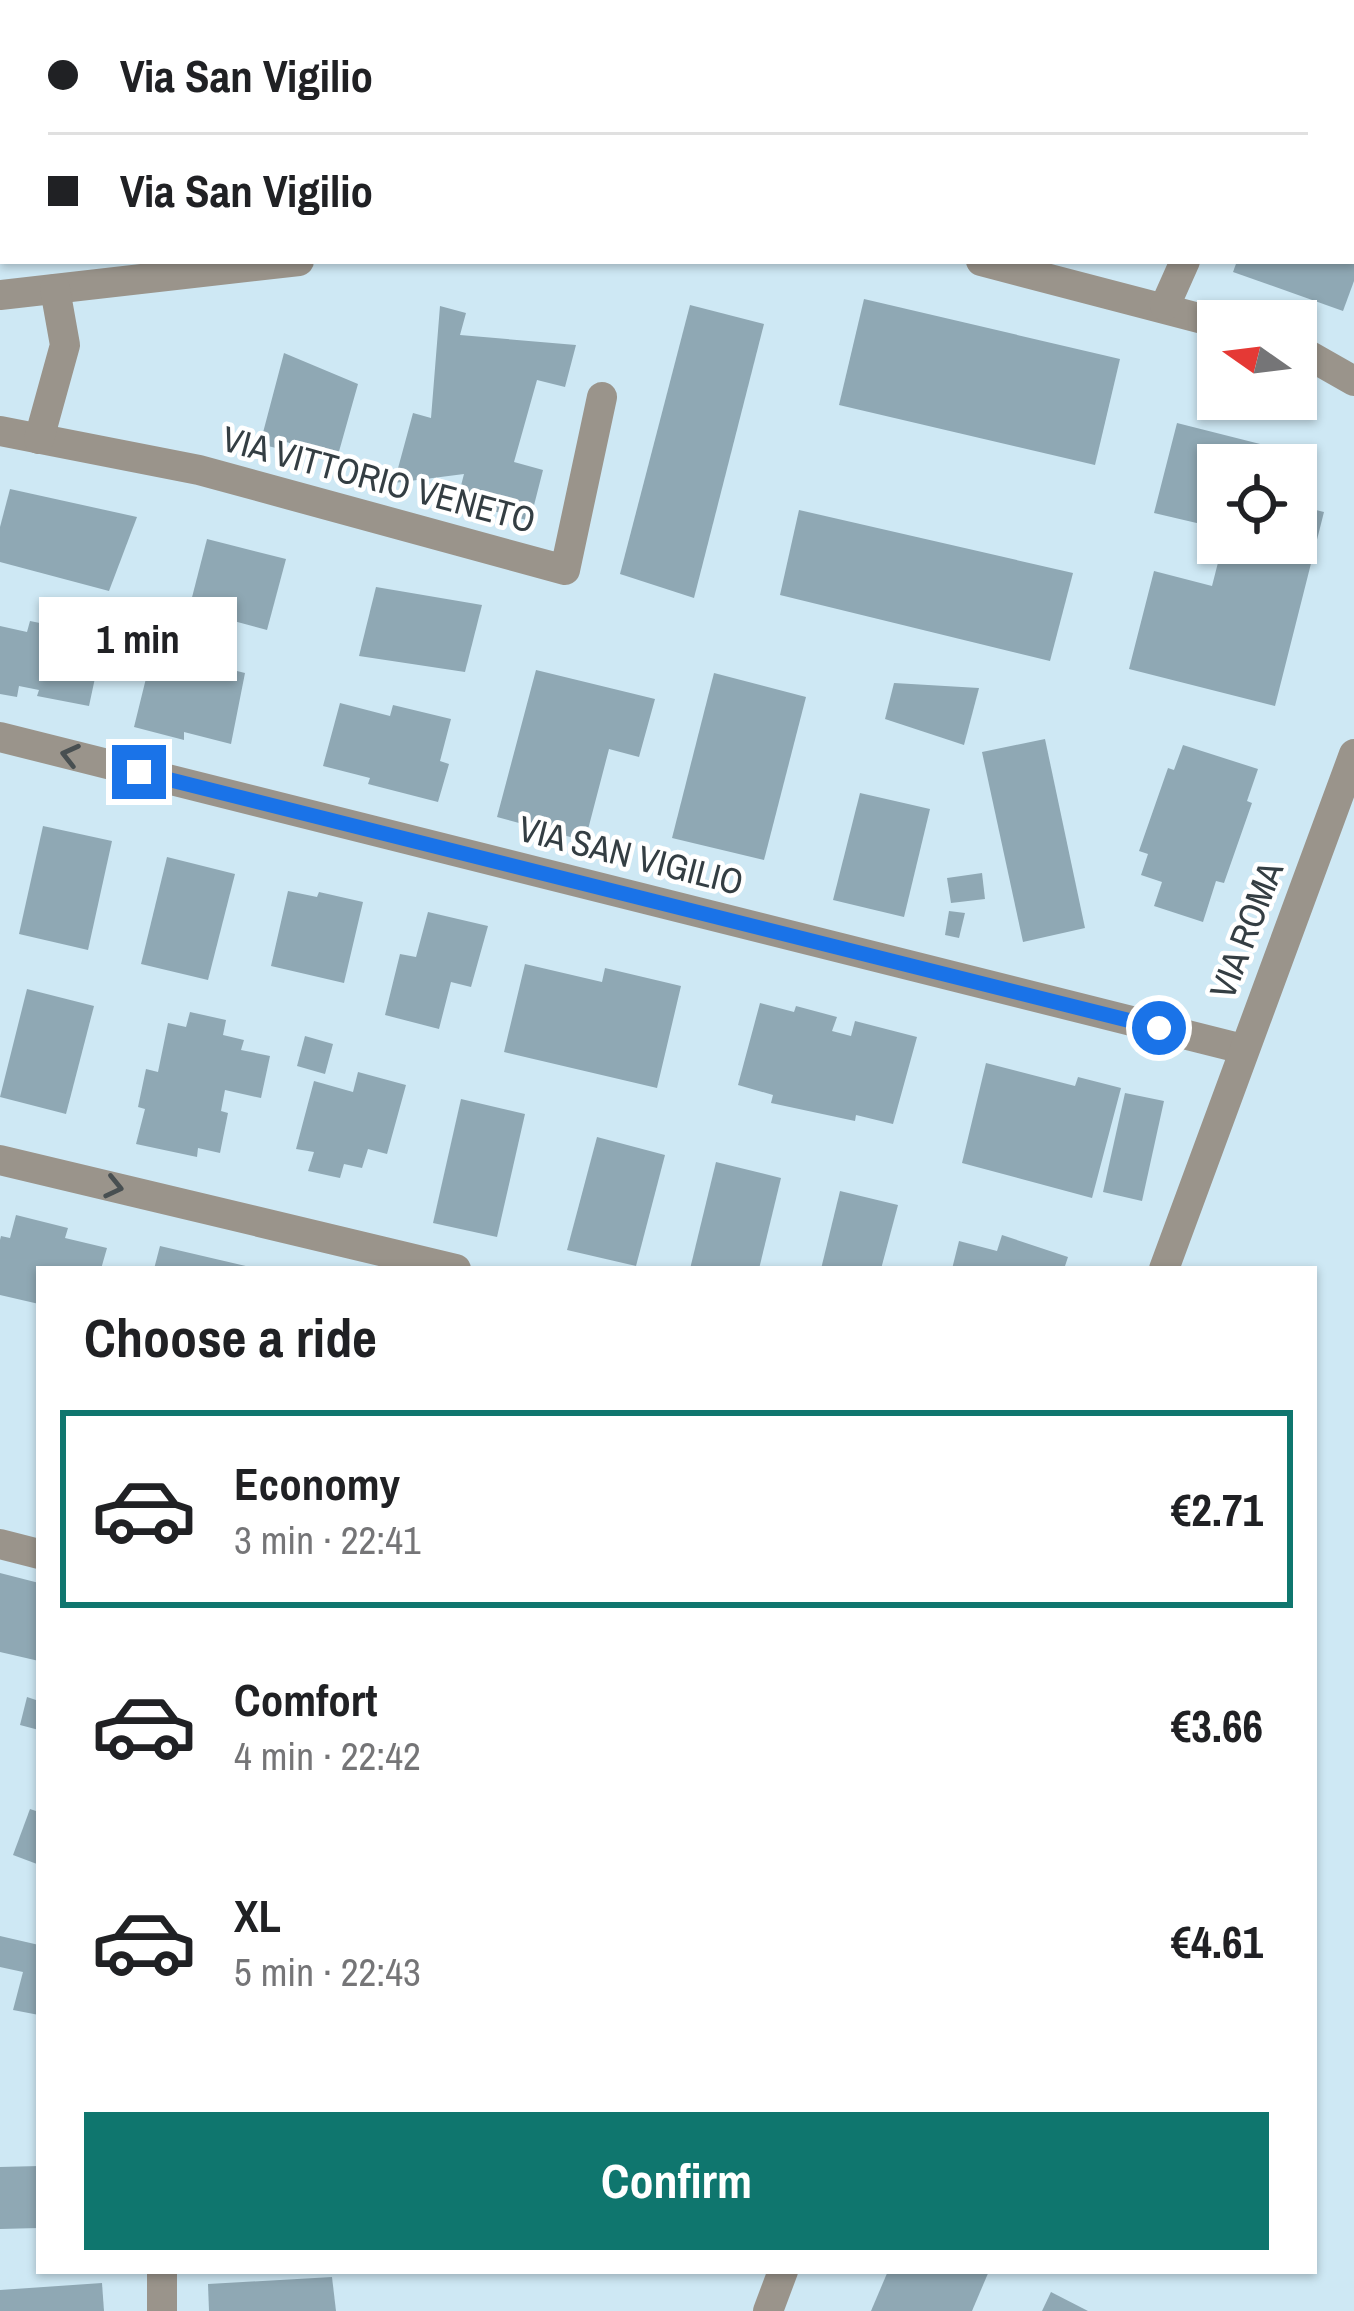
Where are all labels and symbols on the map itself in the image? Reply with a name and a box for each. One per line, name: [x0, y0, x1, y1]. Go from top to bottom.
north arrow: [1197, 300, 1317, 420]
street label: VIA VITTORIO VENETO: [217, 414, 541, 544]
callout: 1 min: [40, 598, 238, 682]
one-way arrow: [61, 744, 81, 769]
route end: [112, 745, 166, 799]
street label: VIA SAN VIGILIO: [514, 804, 748, 906]
street label: VIA ROMA: [1198, 854, 1294, 1005]
route start: [1132, 1001, 1186, 1055]
one-way arrow: [103, 1174, 123, 1199]

